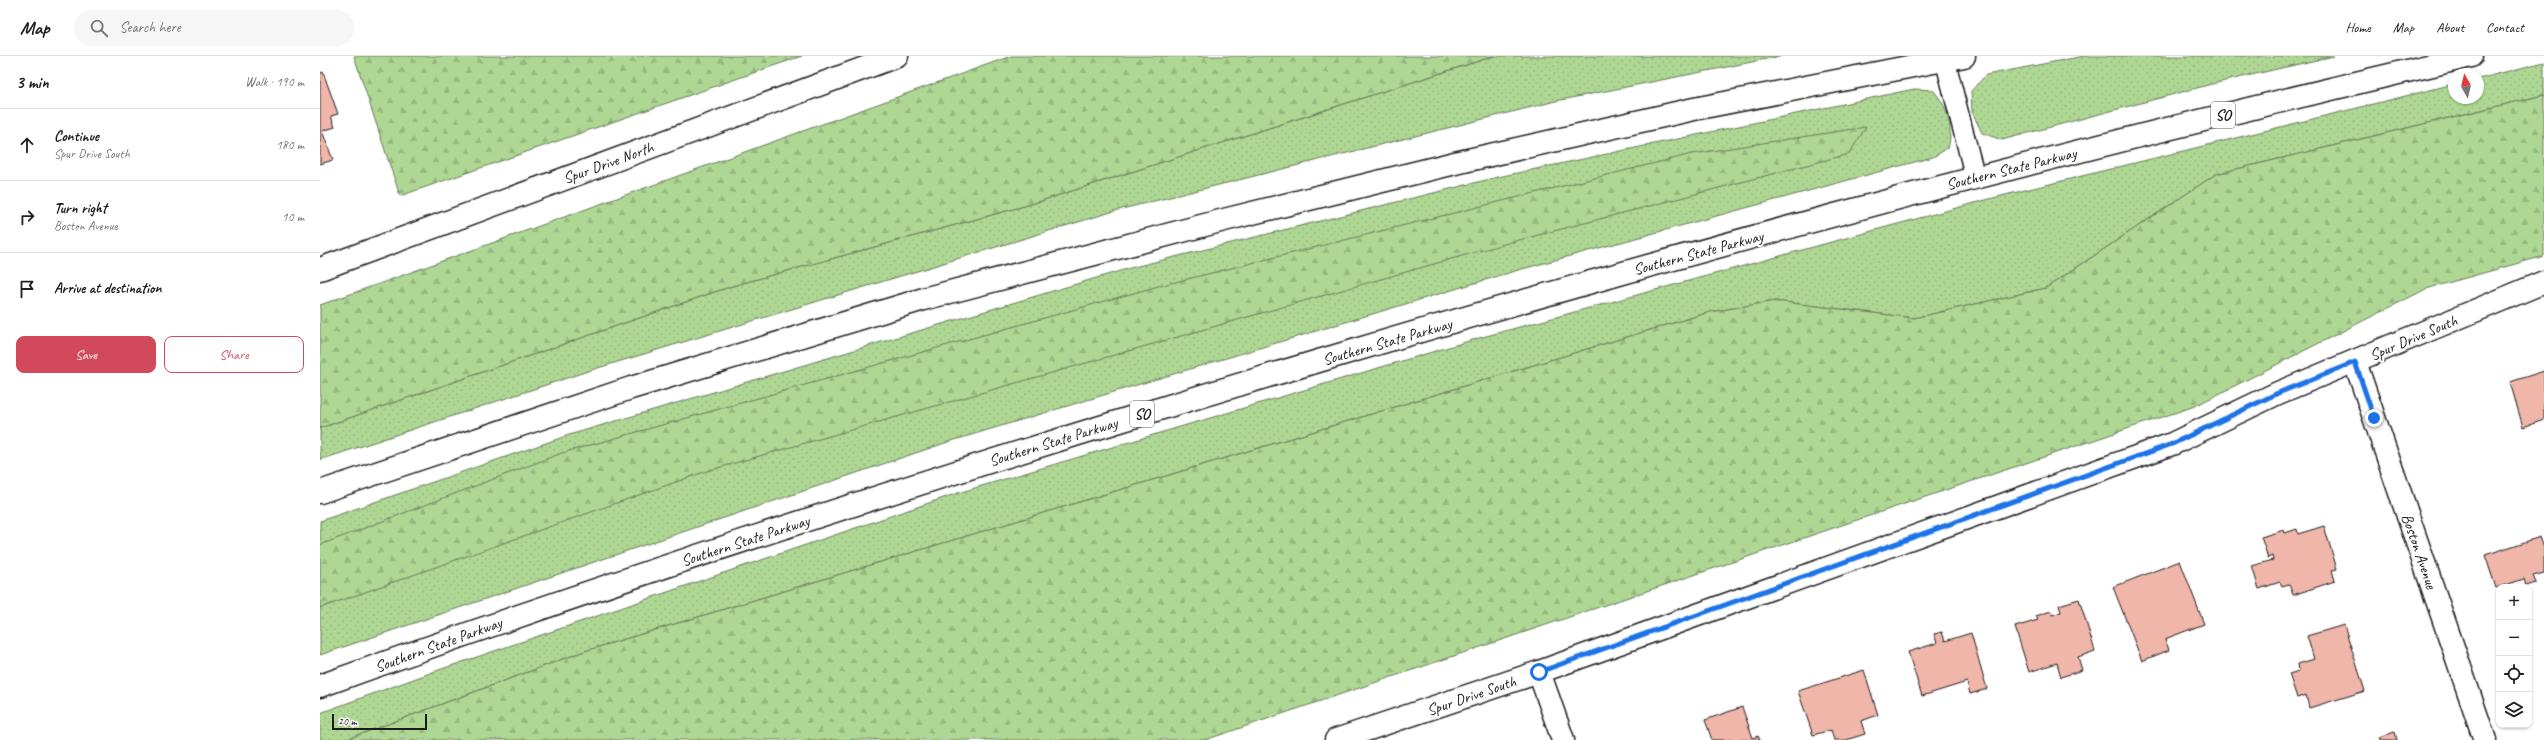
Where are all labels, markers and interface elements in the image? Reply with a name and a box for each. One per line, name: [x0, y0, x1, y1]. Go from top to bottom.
search box: [74, 10, 354, 46]
text: Map: [20, 16, 50, 40]
icon: search: [88, 17, 110, 39]
text: Search here: [120, 18, 181, 37]
text: Home: [2345, 19, 2371, 36]
text: Map: [2393, 19, 2414, 36]
text: About: [2436, 19, 2464, 36]
text: Contact: [2486, 19, 2524, 36]
north arrow: [2448, 68, 2484, 104]
text: 3 min: [16, 72, 49, 93]
text: Walk · 190 m: [245, 74, 304, 90]
road number: SO: [2211, 102, 2235, 128]
text: Continue: [54, 127, 99, 146]
icon: ahead: [16, 134, 38, 156]
text: 180 m: [276, 137, 304, 153]
street label: Spur Drive North: [560, 137, 658, 189]
street label: Southern State Parkway: [1944, 143, 2080, 195]
text: Spur Drive South: [54, 146, 130, 162]
text: Turn right: [54, 199, 107, 218]
icon: right: [16, 206, 38, 228]
text: 10 m: [282, 209, 304, 225]
text: Boston Avenue: [54, 218, 118, 234]
street label: Southern State Parkway: [1631, 226, 1767, 280]
icon: arrive: [16, 278, 38, 300]
text: Arrive at destination: [54, 279, 161, 298]
street label: Spur Drive South: [2367, 310, 2461, 365]
street label: Southern State Parkway: [1320, 314, 1456, 370]
button: Save: [16, 336, 156, 373]
button: Share: [164, 336, 304, 373]
road number: SO: [1130, 401, 1154, 427]
route end: [2365, 409, 2383, 427]
street label: Southern State Parkway: [987, 412, 1122, 471]
street label: Southern State Parkway: [679, 510, 813, 571]
street label: Boston Avenue: [2397, 511, 2442, 593]
map controls: [2496, 584, 2532, 728]
button: +: [2496, 584, 2532, 620]
street label: Southern State Parkway: [372, 612, 506, 677]
button: −: [2496, 620, 2532, 656]
button: locate: [2496, 656, 2532, 692]
route start: [1530, 663, 1548, 681]
street label: Spur Drive South: [1424, 671, 1519, 721]
button: layers: [2496, 692, 2532, 728]
scale bar: [332, 712, 427, 731]
text: 20 m: [338, 714, 357, 728]

